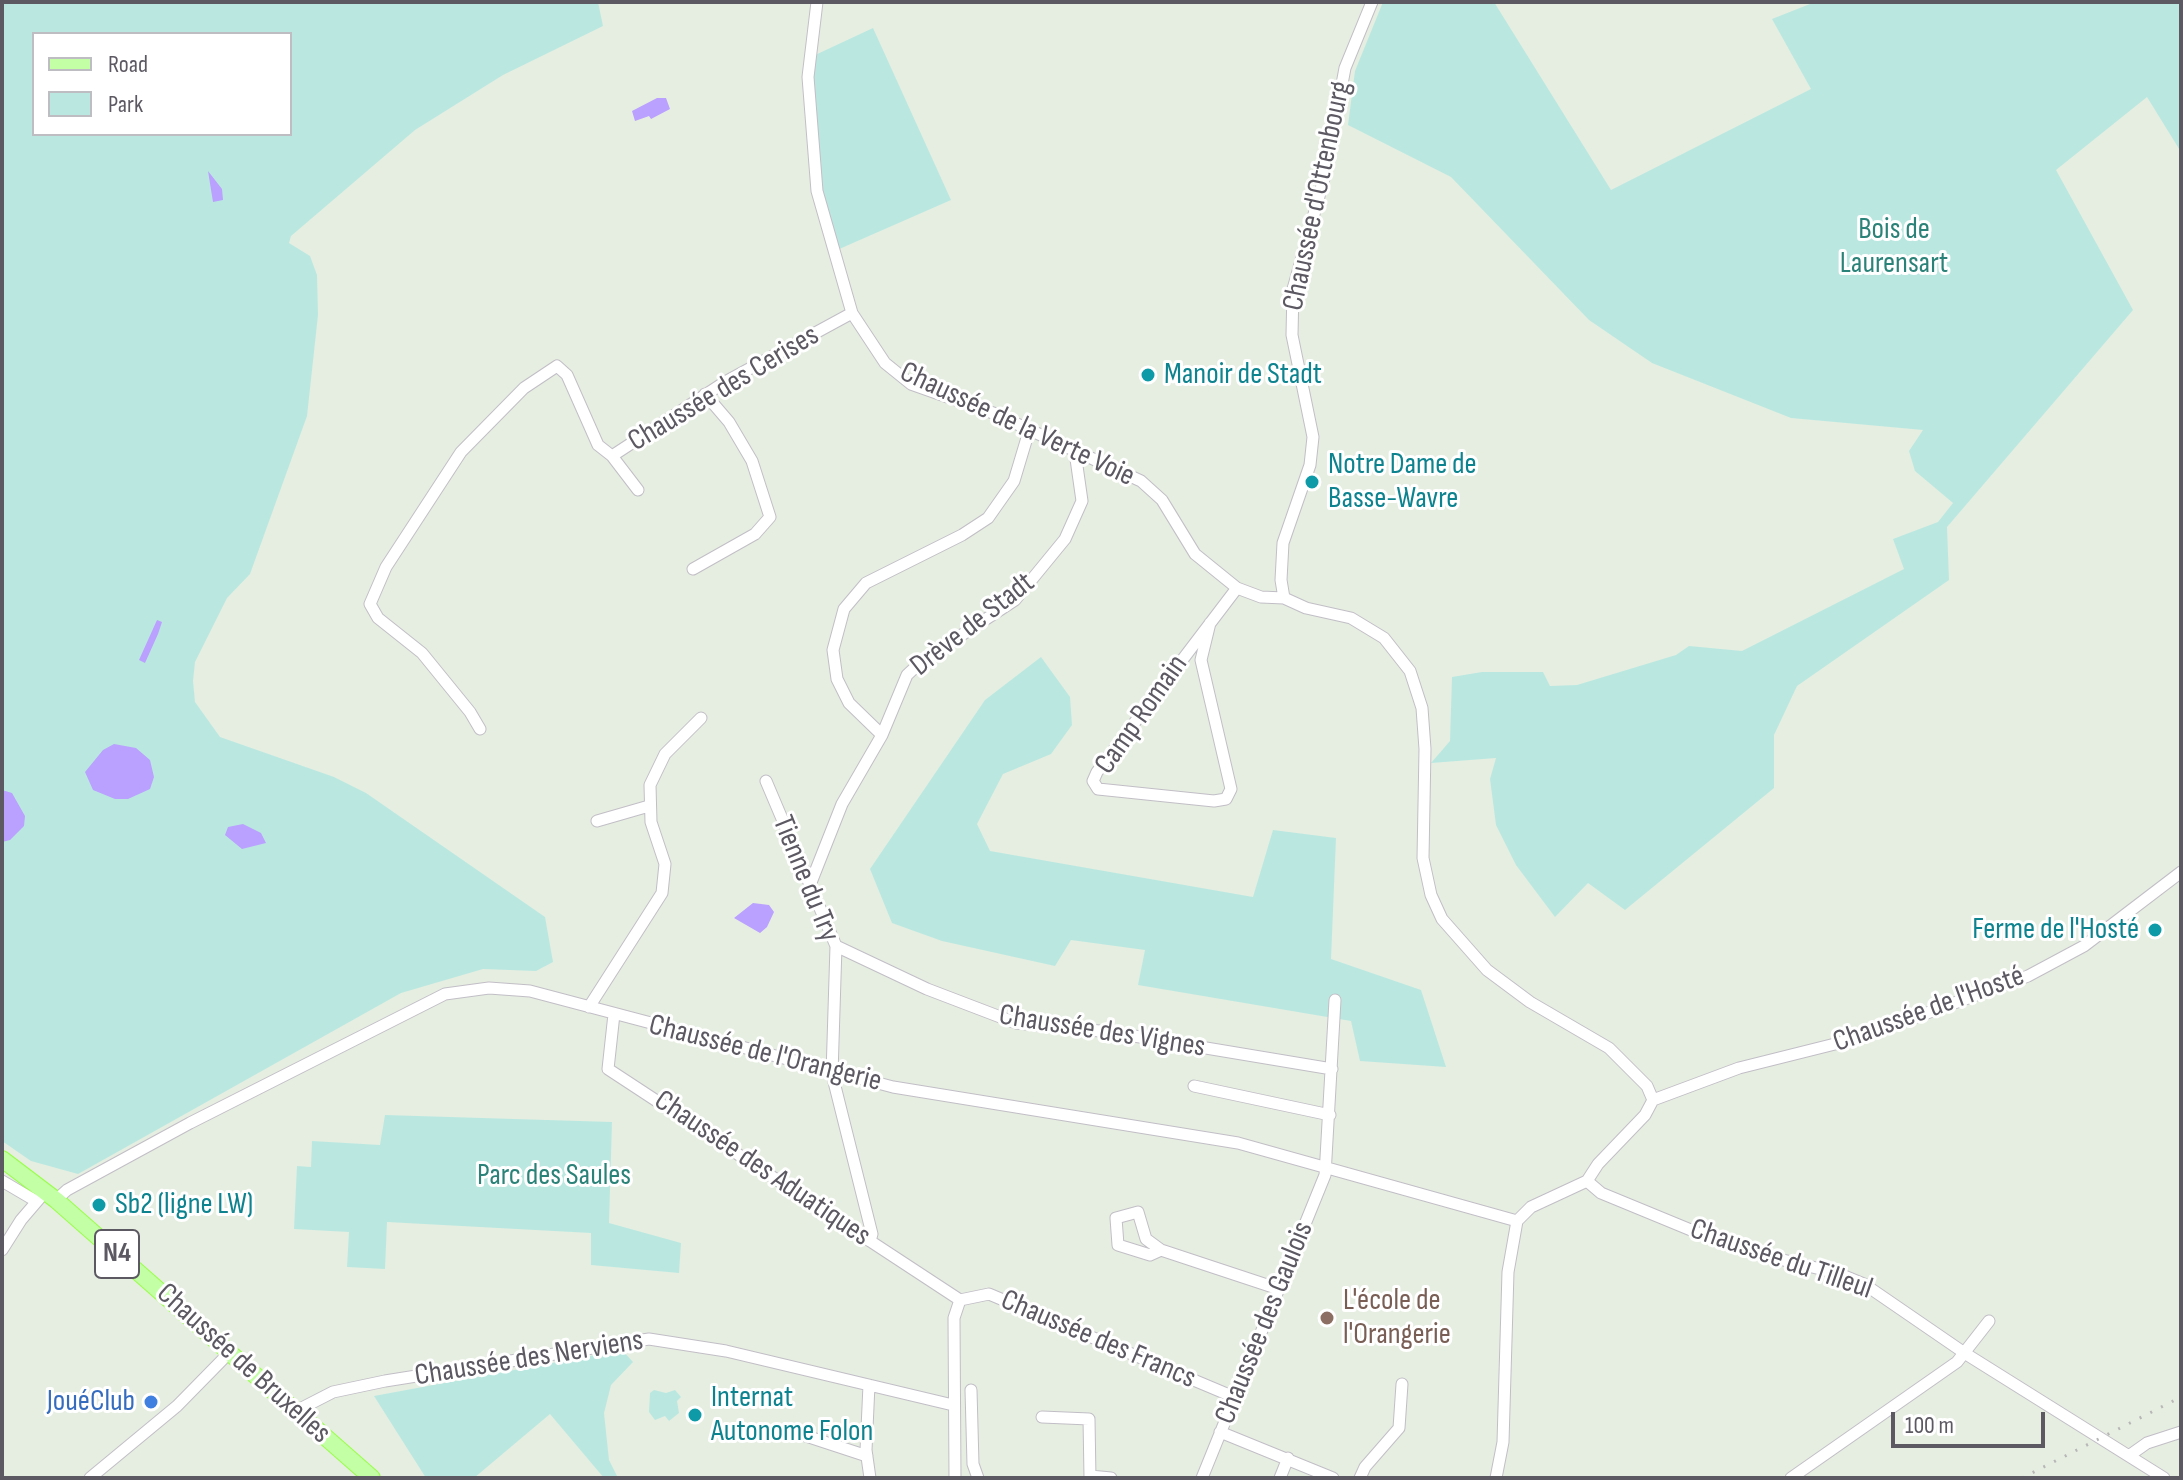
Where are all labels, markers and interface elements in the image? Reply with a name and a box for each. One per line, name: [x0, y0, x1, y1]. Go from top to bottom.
legend: [32, 32, 292, 136]
text: Road: [108, 50, 148, 79]
street label: Chaussée d'Ottenbourg: [1276, 78, 1360, 314]
text: Park: [108, 90, 143, 119]
park label: Bois de Laurensart: [1840, 212, 1948, 282]
street label: Chaussée des Cerises: [622, 318, 826, 460]
street label: Chaussée de la Verte Voie: [894, 355, 1140, 495]
place label: Manoir de Stadt: [1164, 357, 1322, 393]
marker: Manoir de Stadt: [1139, 366, 1157, 384]
place label: Notre Dame de Basse-Wavre: [1328, 447, 1477, 518]
marker: Notre Dame de Basse-Wavre: [1303, 473, 1321, 491]
street label: Drève de Stadt: [904, 565, 1042, 685]
street label: Camp Romain: [1088, 648, 1196, 782]
street label: Tienne du Try: [763, 811, 847, 947]
place label: Ferme de l'Hosté: [1972, 912, 2139, 948]
marker: Ferme de l'Hosté: [2146, 921, 2164, 939]
street label: Chaussée de l'Hosté: [1829, 959, 2029, 1061]
street label: Chaussée des Vignes: [996, 998, 1208, 1066]
street label: Chaussée de l'Orangerie: [645, 1008, 885, 1100]
street label: Chaussée des Aduatiques: [647, 1083, 877, 1255]
park label: Parc des Saules: [477, 1158, 631, 1194]
place label: Sb2 (ligne LW): [115, 1187, 253, 1223]
marker: Sb2 (ligne LW): [90, 1196, 108, 1214]
street label: Chaussée du Tilleul: [1685, 1212, 1877, 1308]
street label: Chaussée des Gaulois: [1208, 1217, 1322, 1429]
road number: N4: [95, 1230, 139, 1278]
street label: Chaussée de Bruxelles: [148, 1276, 338, 1452]
street label: Chaussée des Francs: [995, 1283, 1201, 1397]
place label: L'école de l'Orangerie: [1343, 1283, 1451, 1354]
marker: L'école de l'Orangerie: [1318, 1309, 1336, 1327]
street label: Chaussée des Nerviens: [412, 1323, 646, 1395]
place label: Internat Autonome Folon: [711, 1380, 873, 1450]
place label: JouéClub: [47, 1384, 135, 1420]
marker: JouéClub: [142, 1393, 160, 1411]
scale bar: [1895, 1396, 2049, 1446]
marker: Internat Autonome Folon: [686, 1406, 704, 1424]
text: 100 m: [1905, 1411, 1954, 1440]

